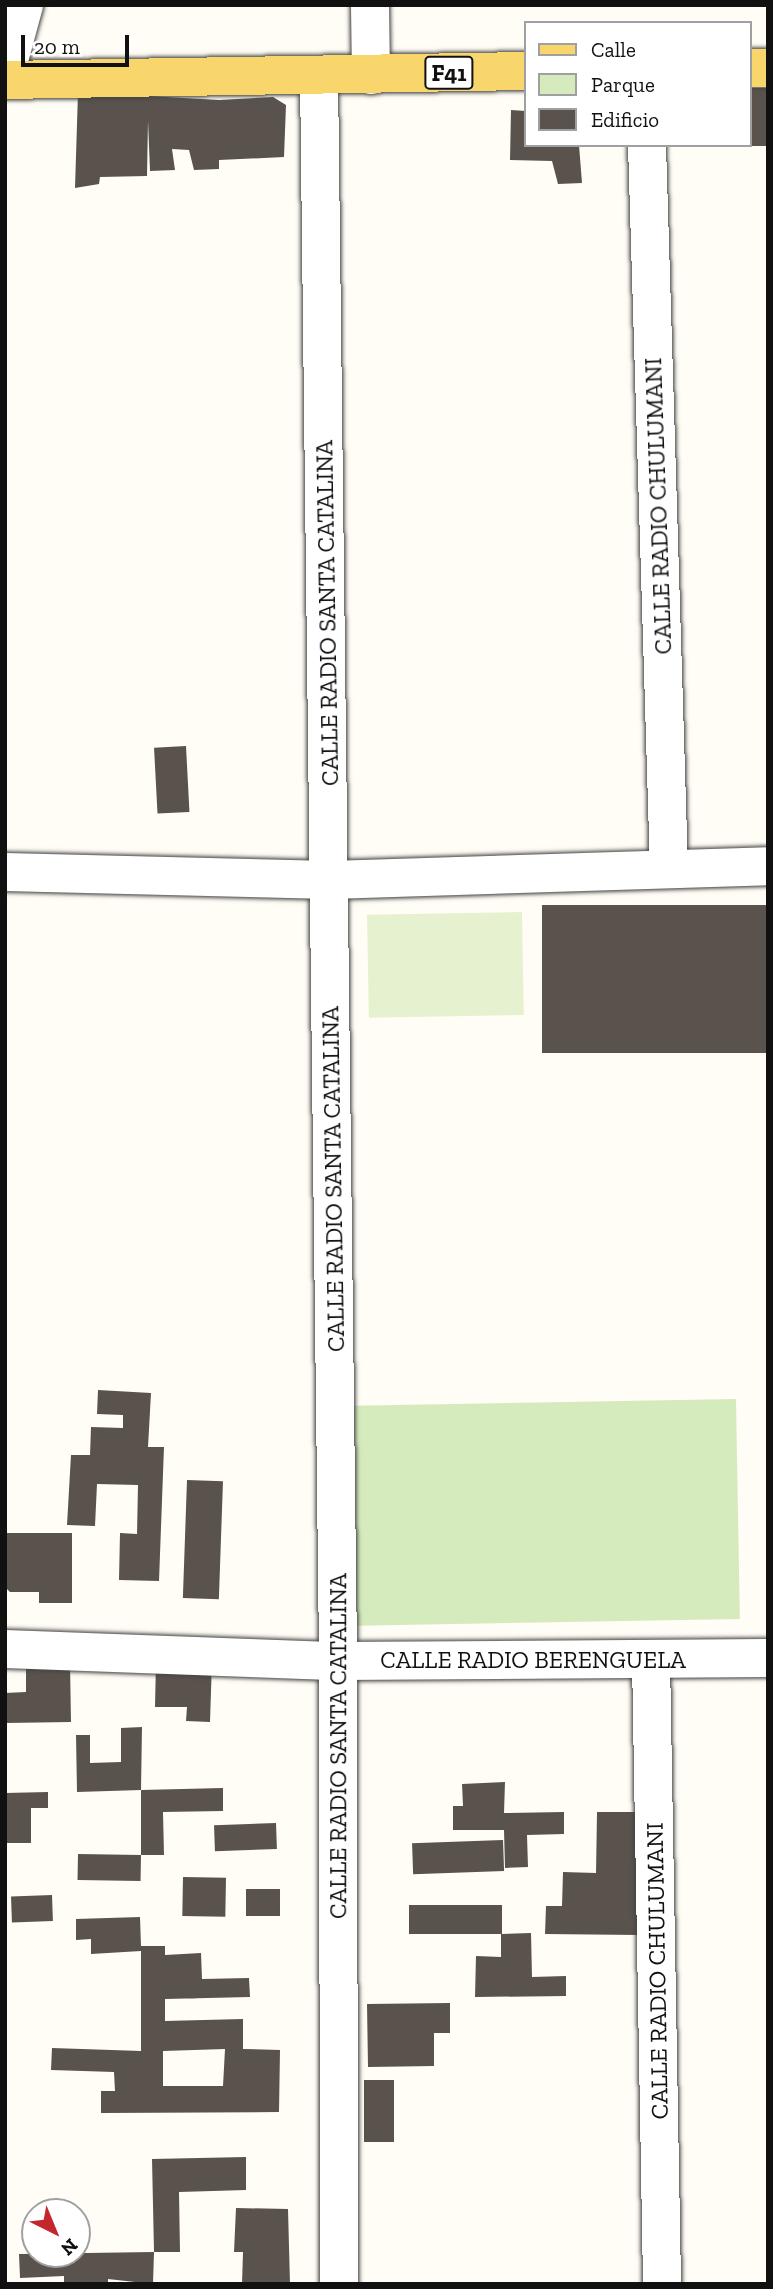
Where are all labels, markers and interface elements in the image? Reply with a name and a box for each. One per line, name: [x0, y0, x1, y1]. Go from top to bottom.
scale bar: [24, 21, 133, 65]
legend: [524, 21, 752, 147]
text: 20 m: [34, 34, 80, 59]
text: Calle: [591, 37, 636, 62]
road number: F41: [423, 54, 475, 92]
text: Parque: [591, 72, 655, 97]
text: Edificio: [591, 107, 659, 132]
street label: CALLE RADIO CHULUMANI: [638, 357, 678, 655]
street label: CALLE RADIO SANTA CATALINA: [310, 439, 344, 787]
street label: CALLE RADIO SANTA CATALINA: [316, 1005, 350, 1353]
street label: CALLE RADIO SANTA CATALINA: [324, 1573, 352, 1919]
street label: CALLE RADIO BERENGUELA: [380, 1646, 686, 1674]
street label: CALLE RADIO CHULUMANI: [640, 1822, 674, 2120]
north arrow: [21, 2198, 91, 2268]
text: N: [56, 2234, 82, 2261]

